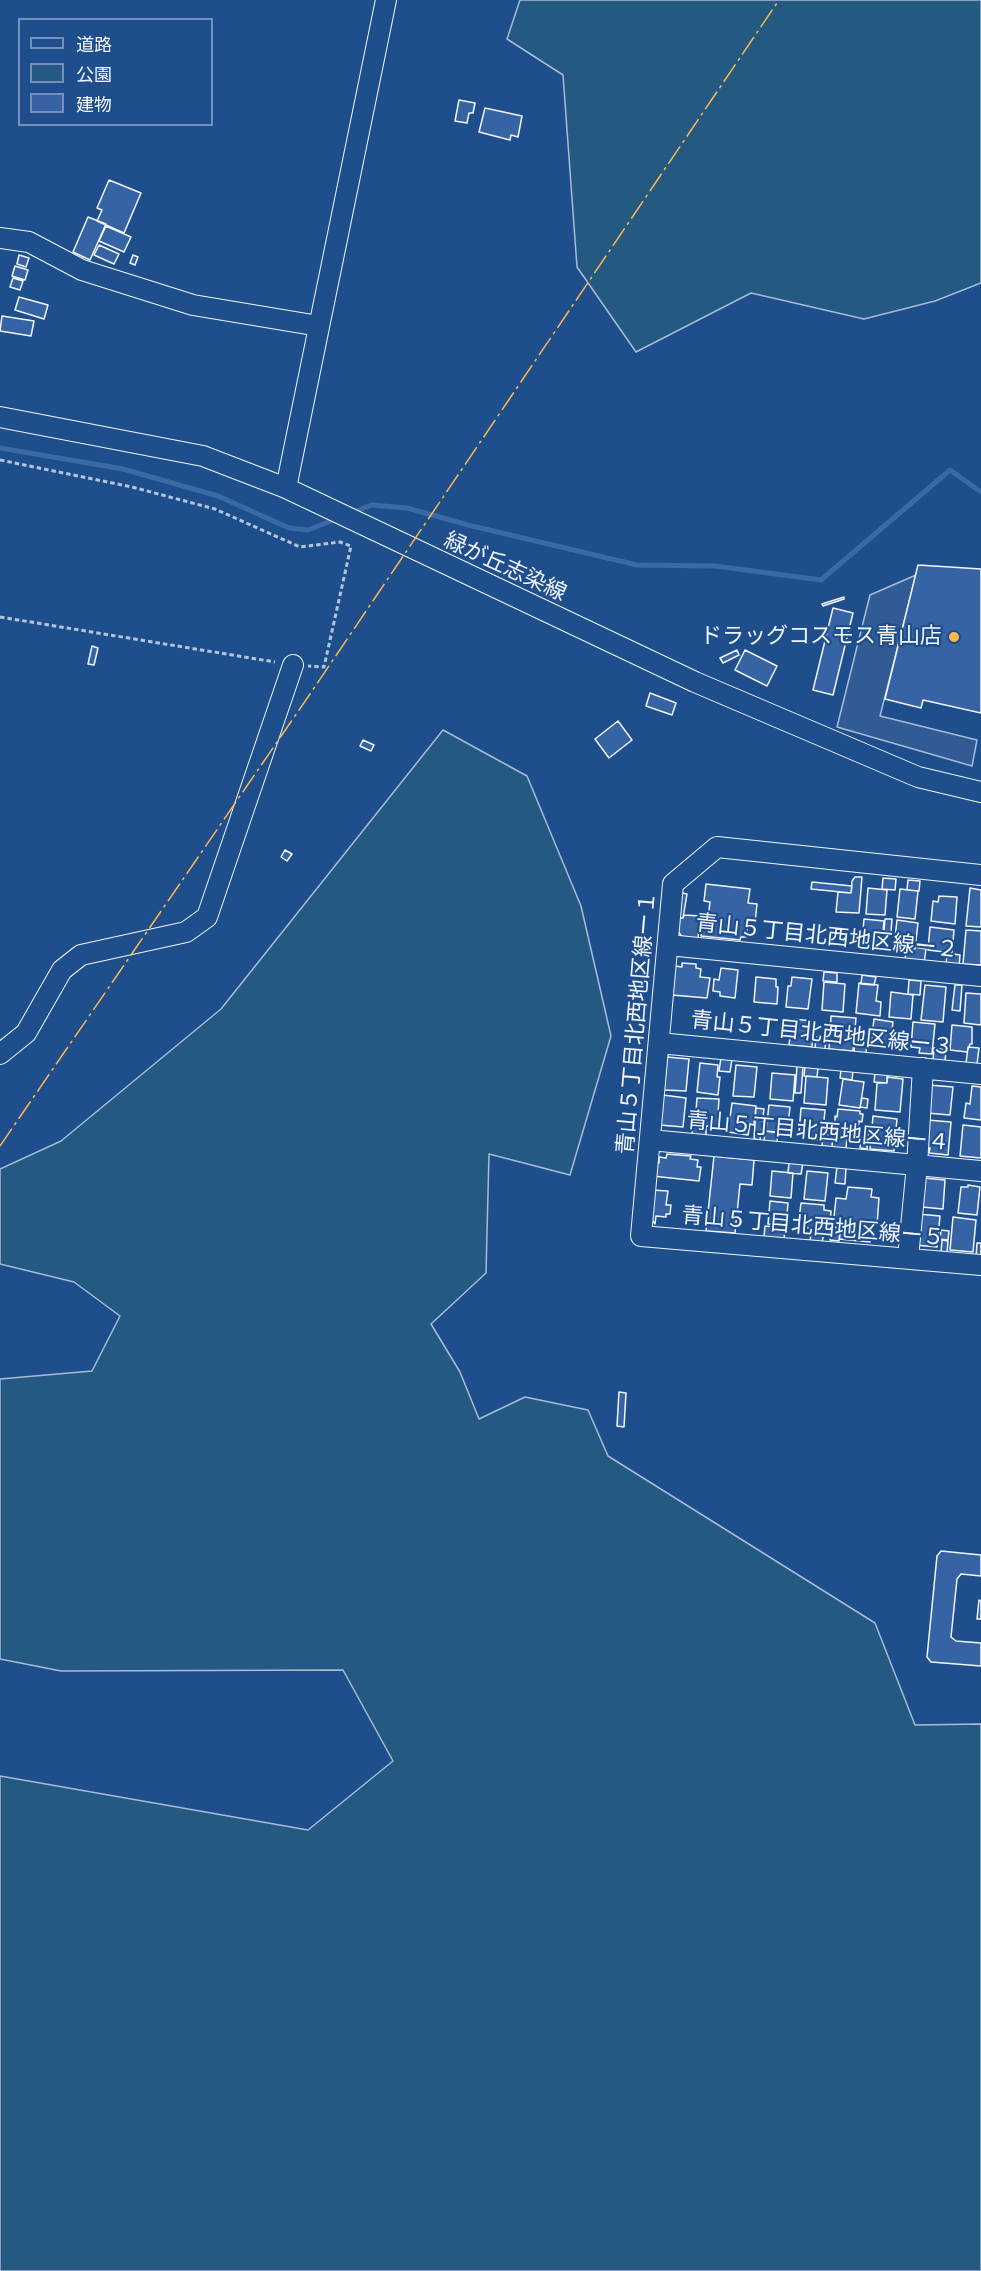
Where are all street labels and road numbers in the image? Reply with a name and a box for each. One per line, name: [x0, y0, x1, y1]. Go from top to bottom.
street label: 緑が丘志染線: [440, 527, 570, 607]
street label: 青山５丁目北西地区線ー１: [612, 890, 662, 1156]
street label: 青山５丁目北西地区線ー２: [694, 910, 960, 964]
street label: 青山５丁目北西地区線ー３: [689, 1007, 955, 1061]
street label: 青山５丁目北西地区線ー４: [685, 1107, 951, 1157]
street label: 青山５丁目北西地区線ー５: [680, 1202, 946, 1252]

